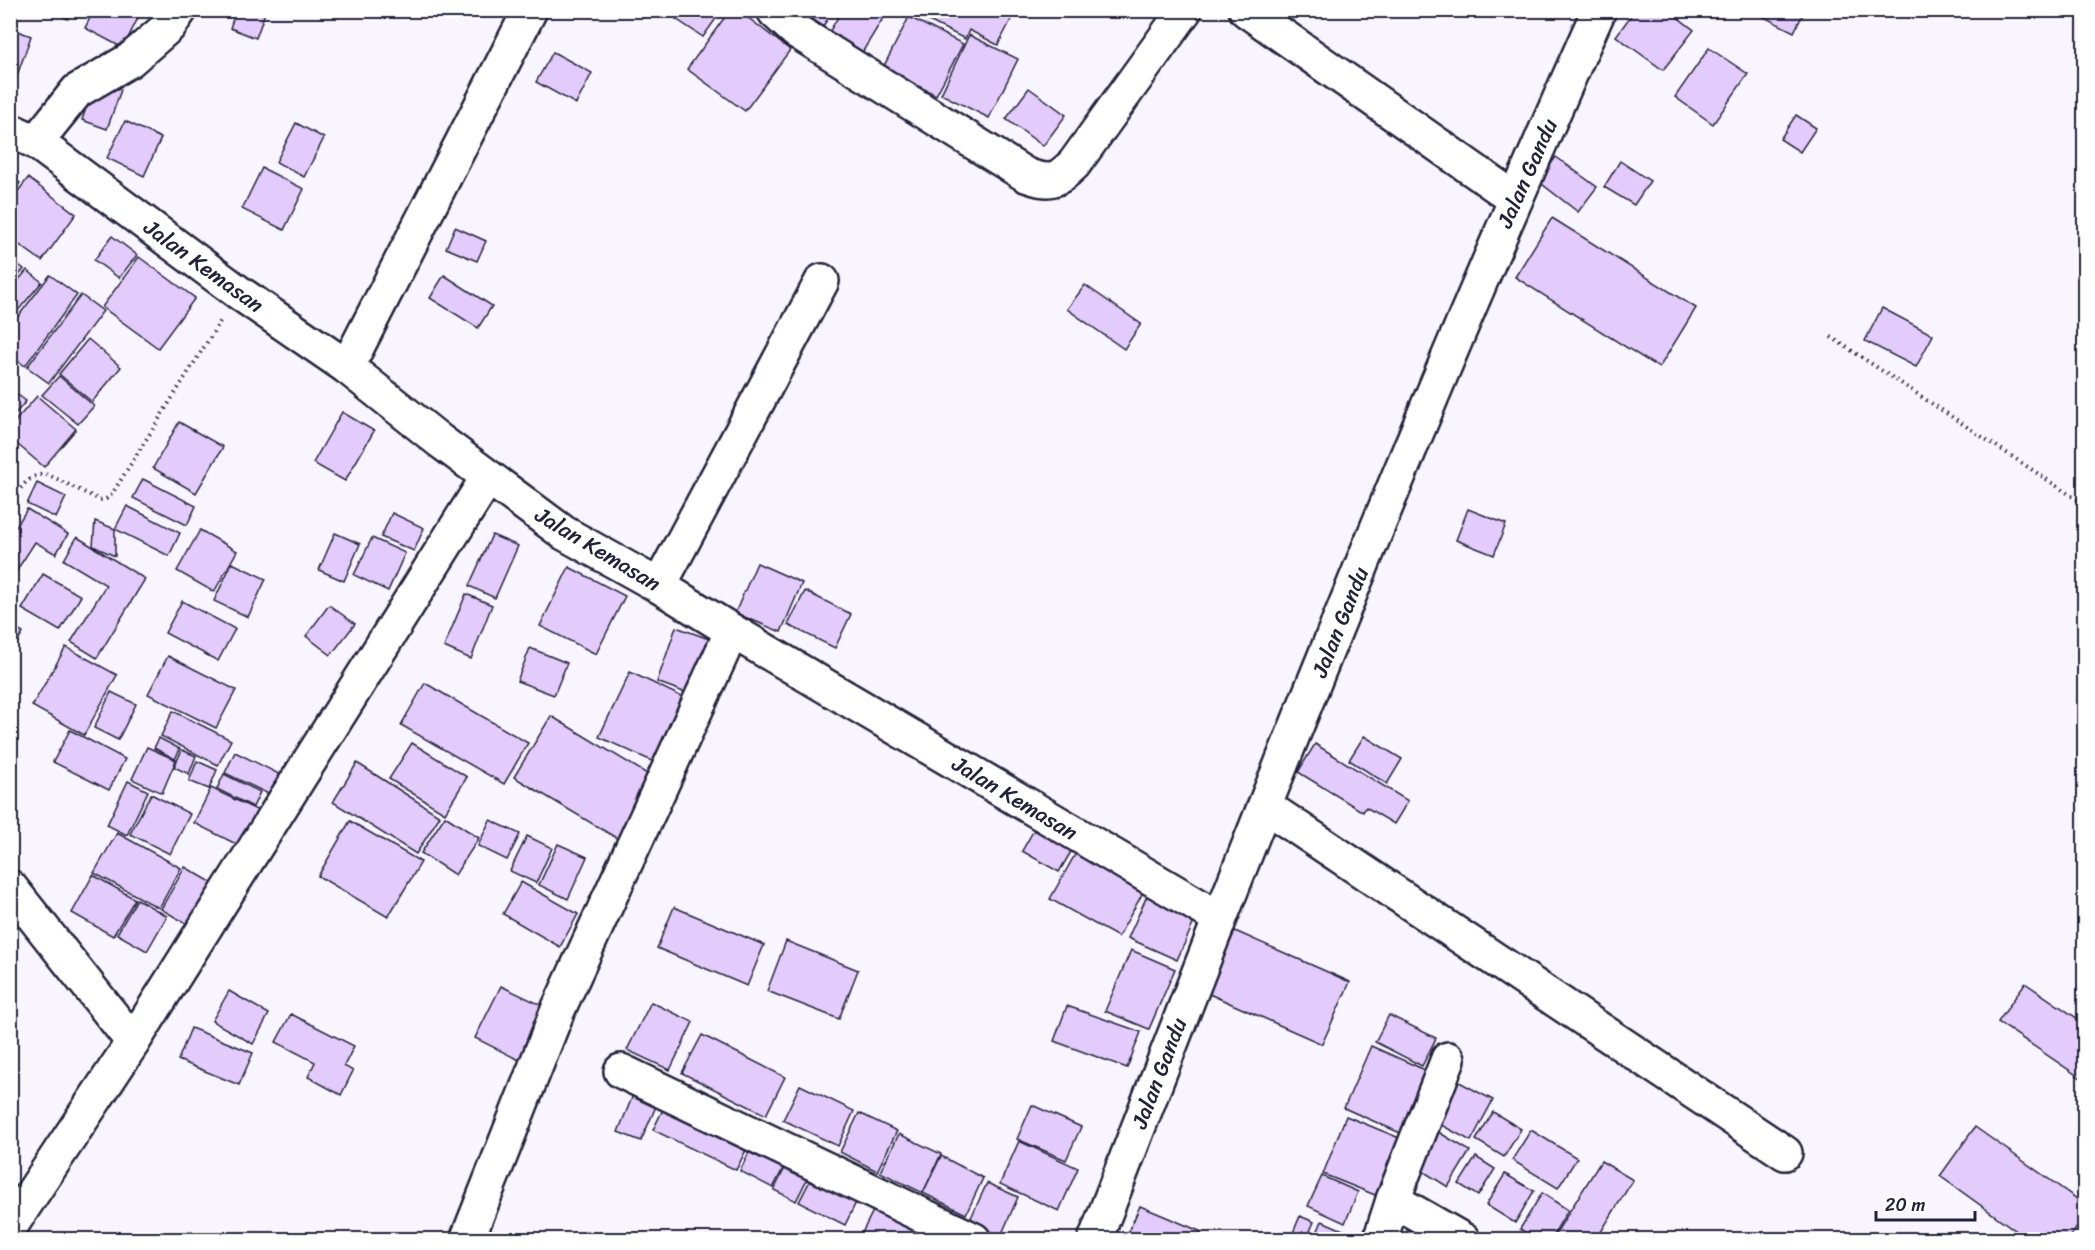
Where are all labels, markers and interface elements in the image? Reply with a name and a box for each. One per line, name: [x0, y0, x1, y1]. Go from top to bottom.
street label: Jalan Gandu: [1485, 112, 1569, 235]
street label: Jalan Kemasan: [135, 208, 273, 323]
street label: Jalan Kemasan: [527, 495, 669, 602]
street label: Jalan Gandu: [1300, 561, 1380, 684]
street label: Jalan Kemasan: [944, 744, 1086, 851]
street label: Jalan Gandu: [1120, 1012, 1198, 1135]
scale bar: [1876, 1184, 1975, 1222]
text: 20 m: [1885, 1189, 1925, 1221]

